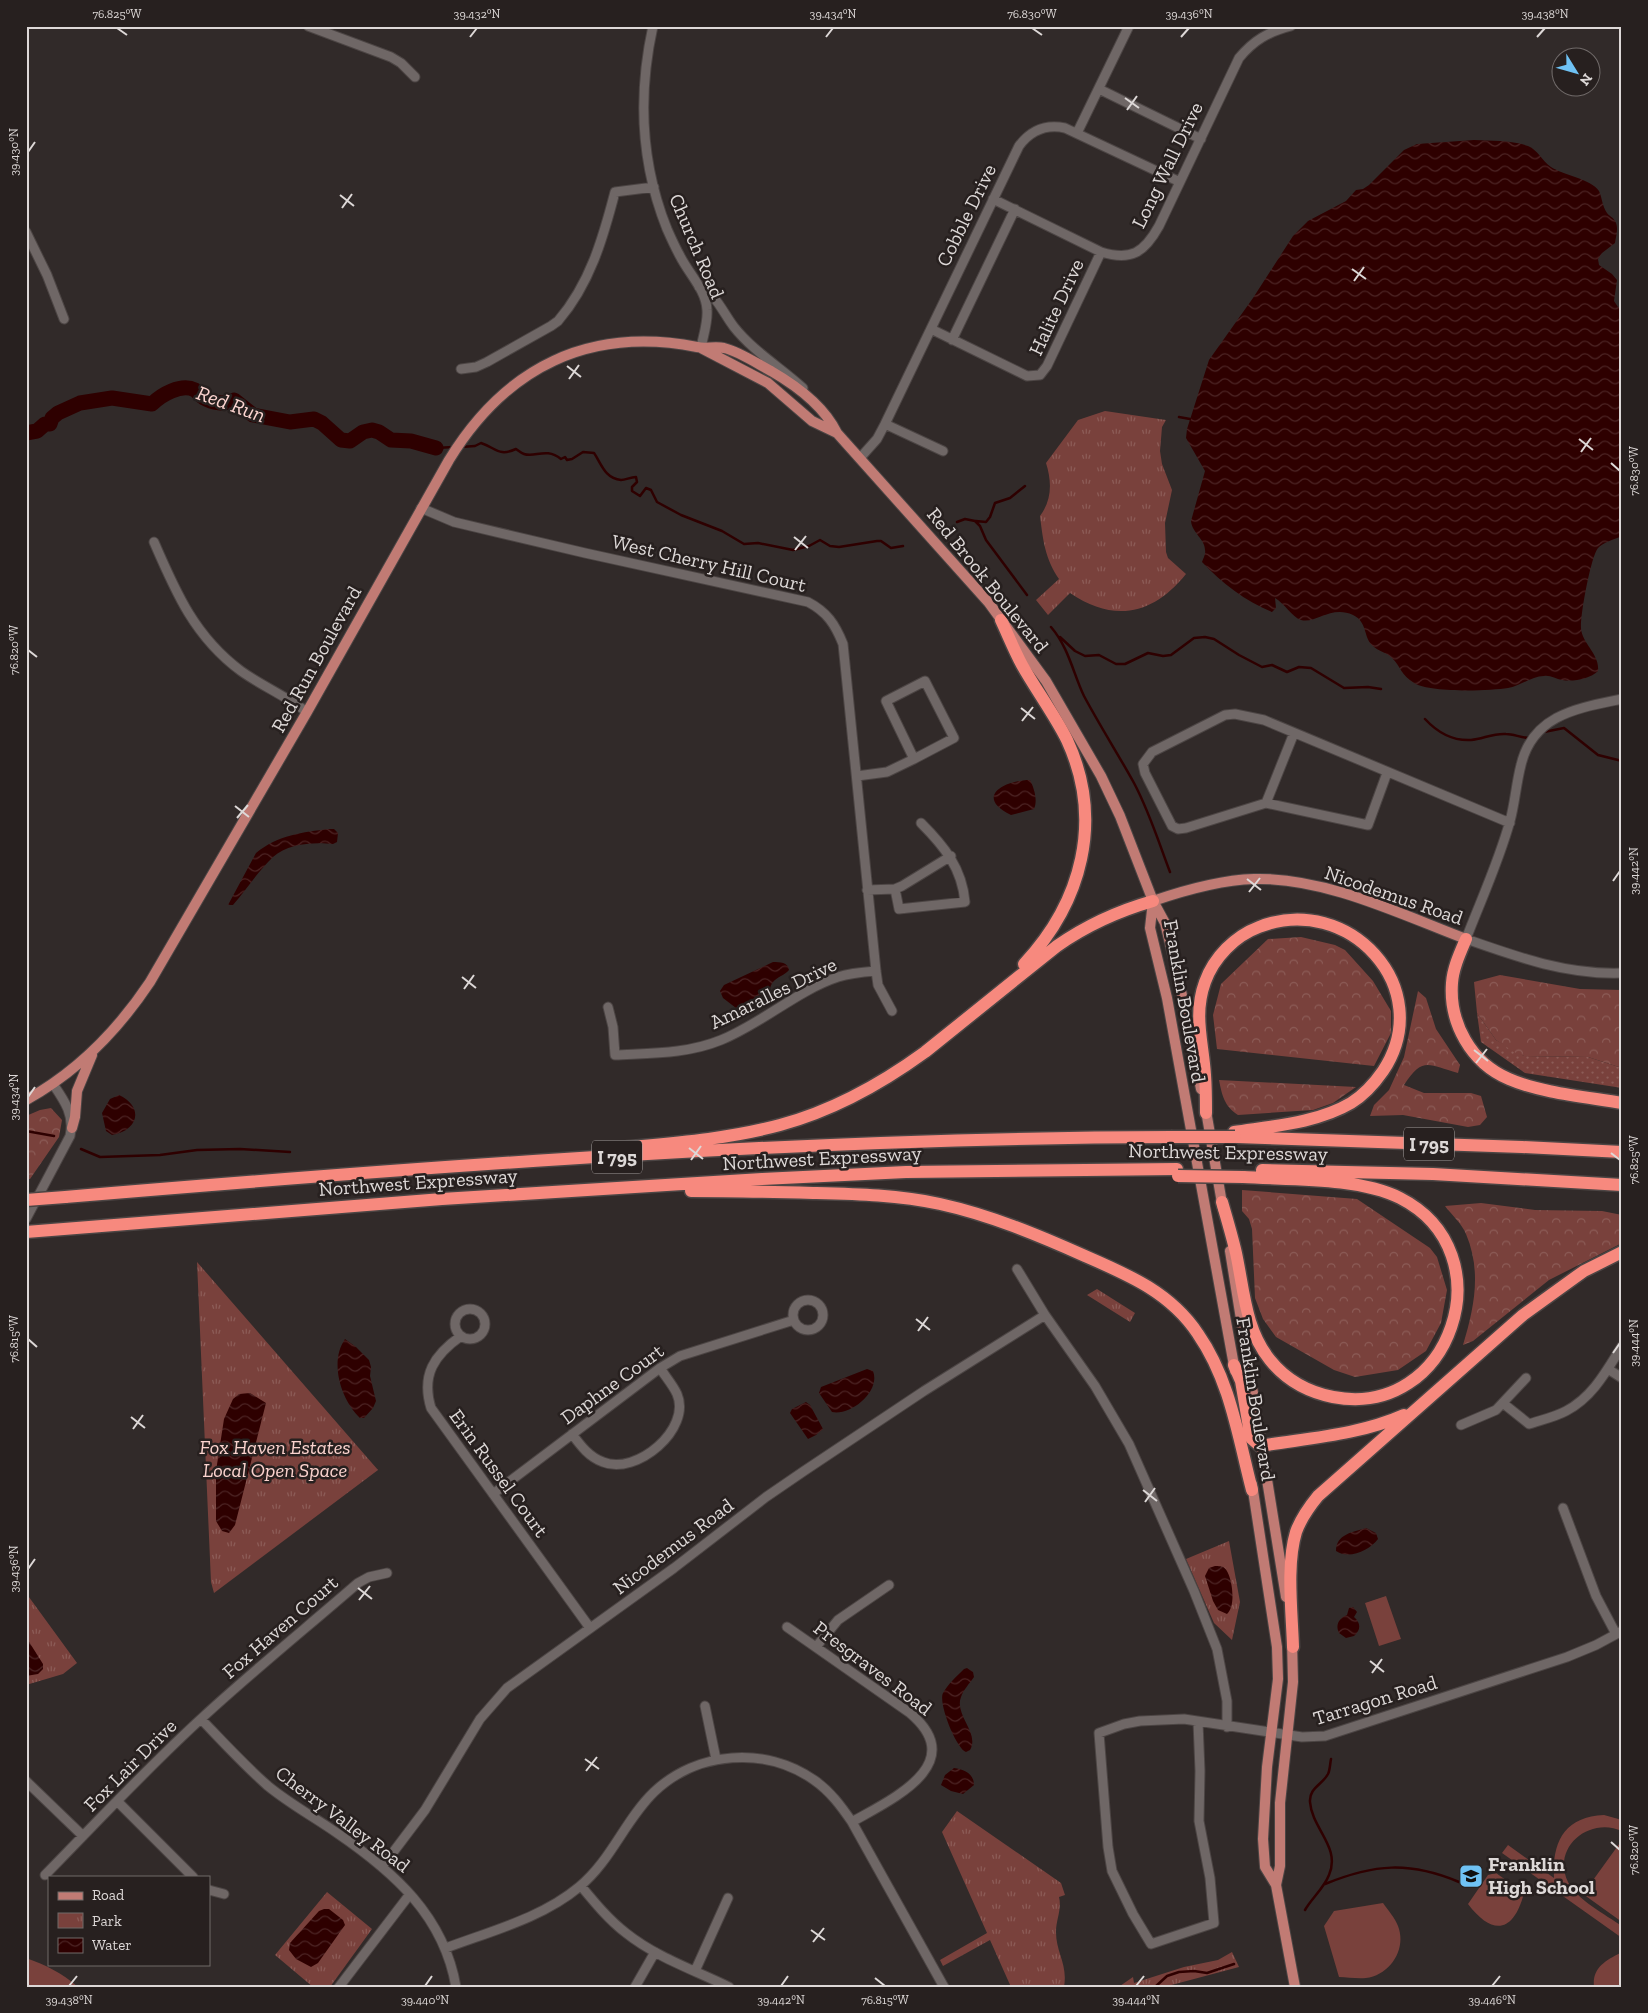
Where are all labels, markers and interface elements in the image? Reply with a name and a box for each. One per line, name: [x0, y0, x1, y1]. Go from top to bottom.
text: 76.825°W: [92, 7, 142, 21]
text: 39.432°N: [454, 7, 501, 21]
text: 39.434°N: [810, 7, 857, 21]
text: 76.830°W: [1007, 7, 1058, 21]
text: 39.436°N: [1165, 7, 1213, 21]
text: 39.438°N: [1521, 7, 1569, 21]
north arrow: [1550, 48, 1600, 98]
text: N: [1576, 70, 1596, 89]
street label: Long Wall Drive: [1126, 98, 1208, 232]
text: 39.430°N: [7, 128, 21, 176]
street label: Cobble Drive: [931, 160, 1001, 270]
street label: Church Road: [664, 190, 730, 302]
street label: Halite Drive: [1023, 255, 1089, 359]
water label: Red Run: [193, 380, 269, 427]
text: 76.830°W: [1627, 445, 1641, 496]
street label: Red Brook Boulevard: [922, 502, 1054, 658]
street label: West Cherry Hill Court: [610, 529, 809, 597]
street label: Red Run Boulevard: [266, 582, 366, 736]
text: 76.820°W: [7, 624, 21, 675]
text: 39.442°N: [1627, 847, 1641, 895]
street label: Nicodemus Road: [1322, 860, 1466, 930]
street label: Franklin Boulevard: [1159, 918, 1211, 1084]
street label: Amaralles Drive: [706, 952, 840, 1034]
text: 39.434°N: [7, 1073, 21, 1120]
road number: I 795: [1404, 1128, 1454, 1160]
text: 76.825°W: [1627, 1135, 1641, 1185]
street label: Northwest Expressway: [1128, 1138, 1329, 1166]
road number: I 795: [592, 1140, 642, 1174]
street label: Northwest Expressway: [722, 1141, 923, 1175]
street label: Northwest Expressway: [318, 1163, 519, 1201]
text: 76.815°W: [7, 1314, 21, 1363]
street label: Franklin Boulevard: [1231, 1316, 1281, 1482]
text: 39.444°N: [1627, 1319, 1641, 1367]
street label: Daphne Court: [556, 1338, 669, 1429]
street label: Erin Russel Court: [445, 1404, 554, 1542]
park label: Fox Haven Estates Local Open Space: [199, 1435, 351, 1482]
street label: Nicodemus Road: [608, 1493, 738, 1599]
text: 39.436°N: [7, 1545, 21, 1593]
street label: Fox Haven Court: [217, 1570, 343, 1684]
street label: Presgraves Road: [809, 1616, 937, 1720]
street label: Tarragon Road: [1310, 1670, 1440, 1730]
street label: Fox Lair Drive: [79, 1714, 181, 1816]
street label: Cherry Valley Road: [271, 1761, 415, 1877]
text: 76.820°W: [1627, 1824, 1641, 1875]
place label: Franklin High School: [1488, 1852, 1595, 1899]
school or university icon: Franklin High School: [1458, 1863, 1484, 1889]
legend: [48, 1876, 210, 1966]
text: Road: [92, 1886, 125, 1904]
text: Park: [92, 1912, 122, 1930]
text: Water: [92, 1936, 132, 1954]
text: 39.438°N: [45, 1993, 93, 2007]
text: 39.440°N: [401, 1993, 449, 2007]
text: 39.442°N: [757, 1993, 805, 2007]
text: 76.815°W: [861, 1993, 910, 2007]
text: 39.444°N: [1112, 1993, 1160, 2007]
text: 39.446°N: [1468, 1993, 1516, 2007]

